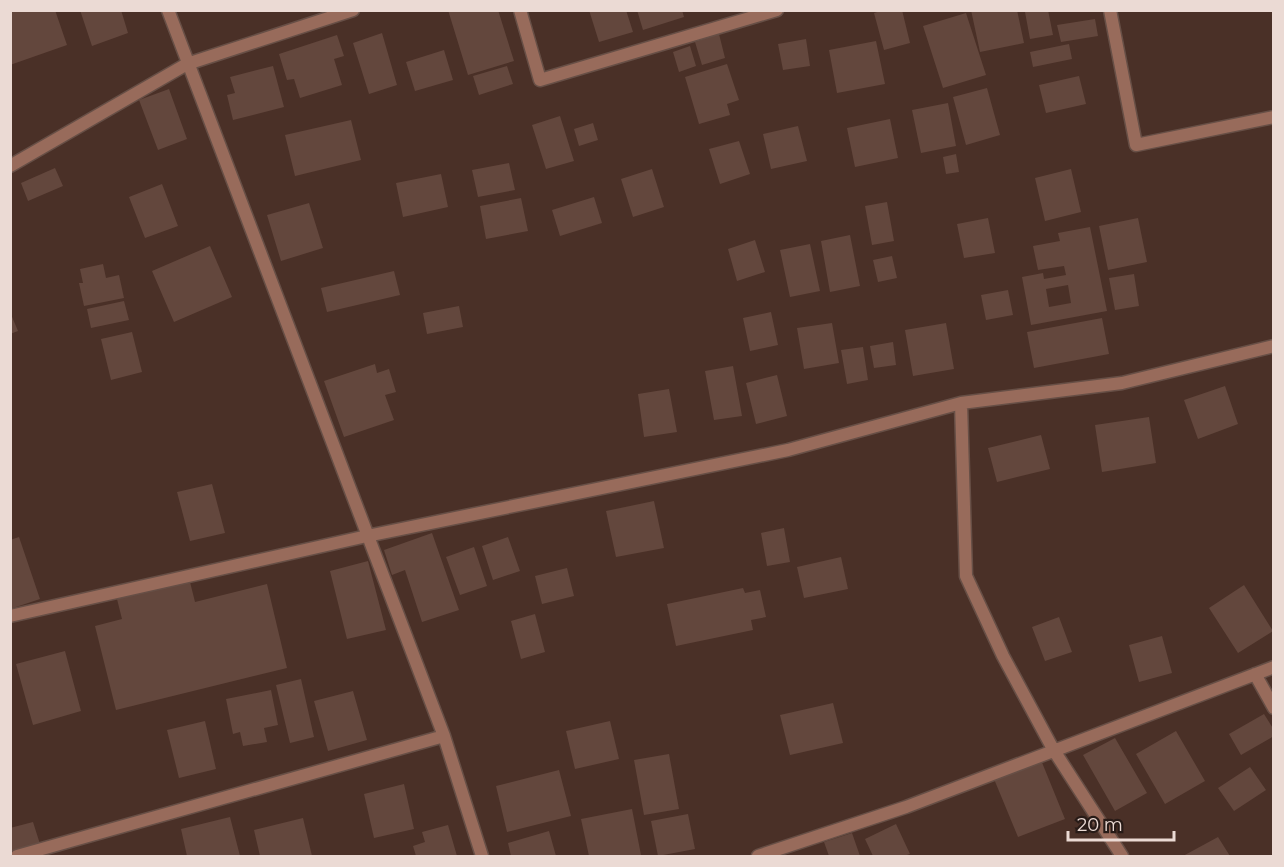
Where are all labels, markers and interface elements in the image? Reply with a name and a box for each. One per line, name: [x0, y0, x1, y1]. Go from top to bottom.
scale bar: [1068, 804, 1174, 842]
text: 20 m: [1077, 814, 1123, 836]

